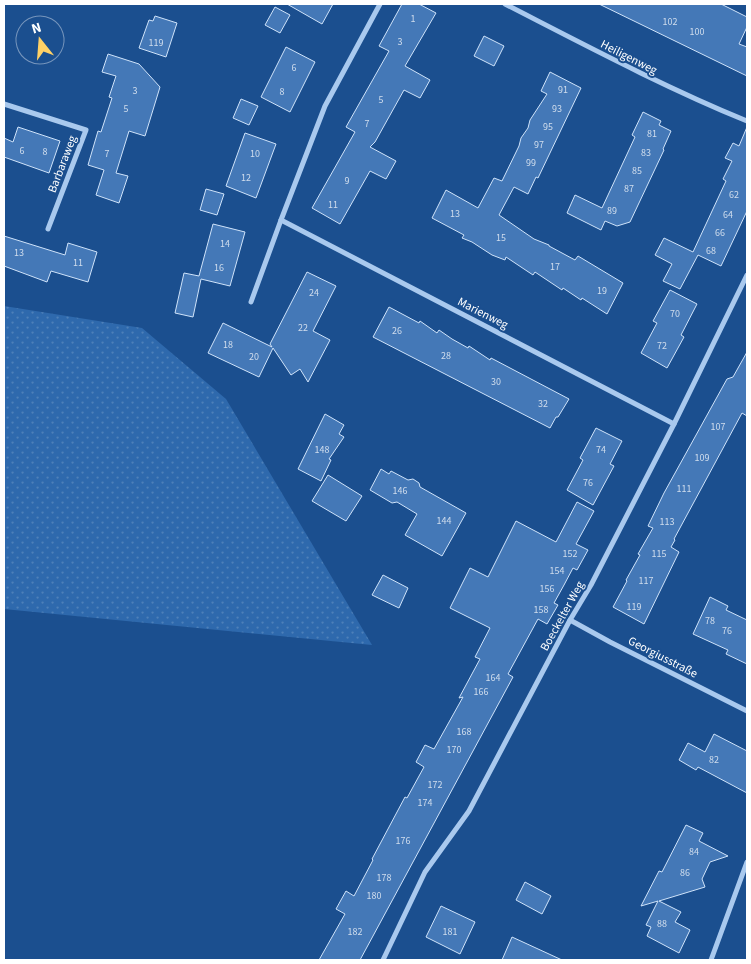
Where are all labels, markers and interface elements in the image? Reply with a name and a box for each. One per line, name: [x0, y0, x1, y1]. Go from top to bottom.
house number: 1: [411, 12, 416, 26]
north arrow: [15, 15, 65, 65]
house number: 102: [663, 15, 677, 29]
text: N: [29, 18, 44, 39]
house number: 100: [690, 25, 704, 39]
house number: 3: [398, 35, 403, 49]
house number: 119: [149, 36, 163, 50]
street label: Heiligenweg: [597, 36, 660, 79]
house number: 6: [292, 61, 297, 75]
house number: 91: [558, 83, 568, 97]
house number: 3: [133, 84, 138, 98]
house number: 8: [280, 85, 285, 99]
house number: 5: [379, 93, 384, 107]
house number: 5: [124, 102, 129, 116]
house number: 93: [552, 102, 562, 116]
house number: 7: [365, 117, 370, 131]
house number: 95: [543, 120, 553, 134]
house number: 81: [647, 127, 657, 141]
street label: Barbaraweg: [44, 133, 81, 195]
house number: 97: [534, 138, 544, 152]
house number: 6: [20, 144, 25, 158]
house number: 8: [43, 145, 48, 159]
house number: 83: [641, 146, 651, 160]
house number: 7: [105, 147, 110, 161]
house number: 10: [250, 147, 260, 161]
house number: 99: [526, 156, 536, 170]
house number: 85: [632, 164, 642, 178]
house number: 12: [241, 171, 251, 185]
house number: 9: [345, 174, 350, 188]
house number: 87: [624, 182, 634, 196]
house number: 62: [729, 188, 739, 202]
house number: 11: [328, 198, 338, 212]
house number: 89: [607, 204, 617, 218]
house number: 13: [450, 207, 460, 221]
house number: 64: [723, 208, 733, 222]
house number: 66: [715, 226, 725, 240]
house number: 15: [496, 231, 506, 245]
house number: 14: [220, 237, 230, 251]
house number: 68: [706, 244, 716, 258]
house number: 13: [14, 246, 24, 260]
house number: 11: [73, 256, 83, 270]
house number: 17: [550, 260, 560, 274]
house number: 16: [214, 261, 224, 275]
house number: 19: [597, 284, 607, 298]
house number: 24: [309, 286, 319, 300]
street label: Marienweg: [454, 293, 511, 333]
house number: 70: [670, 307, 680, 321]
house number: 22: [298, 321, 308, 335]
house number: 26: [392, 324, 402, 338]
house number: 18: [223, 338, 233, 352]
house number: 72: [657, 339, 667, 353]
house number: 28: [441, 349, 451, 363]
house number: 20: [249, 350, 259, 364]
house number: 30: [491, 375, 501, 389]
house number: 32: [538, 397, 548, 411]
house number: 107: [711, 420, 725, 434]
house number: 148: [315, 443, 329, 457]
house number: 74: [596, 443, 606, 457]
house number: 109: [695, 451, 709, 465]
house number: 76: [583, 476, 593, 490]
house number: 111: [677, 482, 691, 496]
house number: 146: [393, 484, 407, 498]
house number: 144: [437, 514, 451, 528]
house number: 113: [660, 515, 674, 529]
house number: 152: [563, 547, 577, 561]
house number: 115: [652, 547, 666, 561]
house number: 154: [550, 564, 564, 578]
house number: 117: [639, 574, 653, 588]
street label: Boeckelter Weg: [536, 578, 589, 654]
house number: 156: [540, 582, 554, 596]
house number: 119: [627, 600, 641, 614]
house number: 158: [534, 603, 548, 617]
house number: 78: [705, 614, 715, 628]
house number: 76: [722, 624, 732, 638]
street label: Georgiusstraße: [625, 633, 701, 682]
house number: 164: [486, 671, 500, 685]
house number: 166: [474, 685, 488, 699]
house number: 168: [457, 725, 471, 739]
house number: 170: [447, 743, 461, 757]
house number: 82: [709, 753, 719, 767]
house number: 172: [428, 778, 442, 792]
house number: 174: [418, 796, 432, 810]
house number: 176: [396, 834, 410, 848]
house number: 84: [689, 845, 699, 859]
house number: 86: [680, 866, 690, 880]
house number: 178: [377, 871, 391, 885]
house number: 180: [367, 889, 381, 903]
house number: 88: [657, 917, 667, 931]
house number: 182: [348, 925, 362, 939]
house number: 181: [443, 925, 457, 939]

